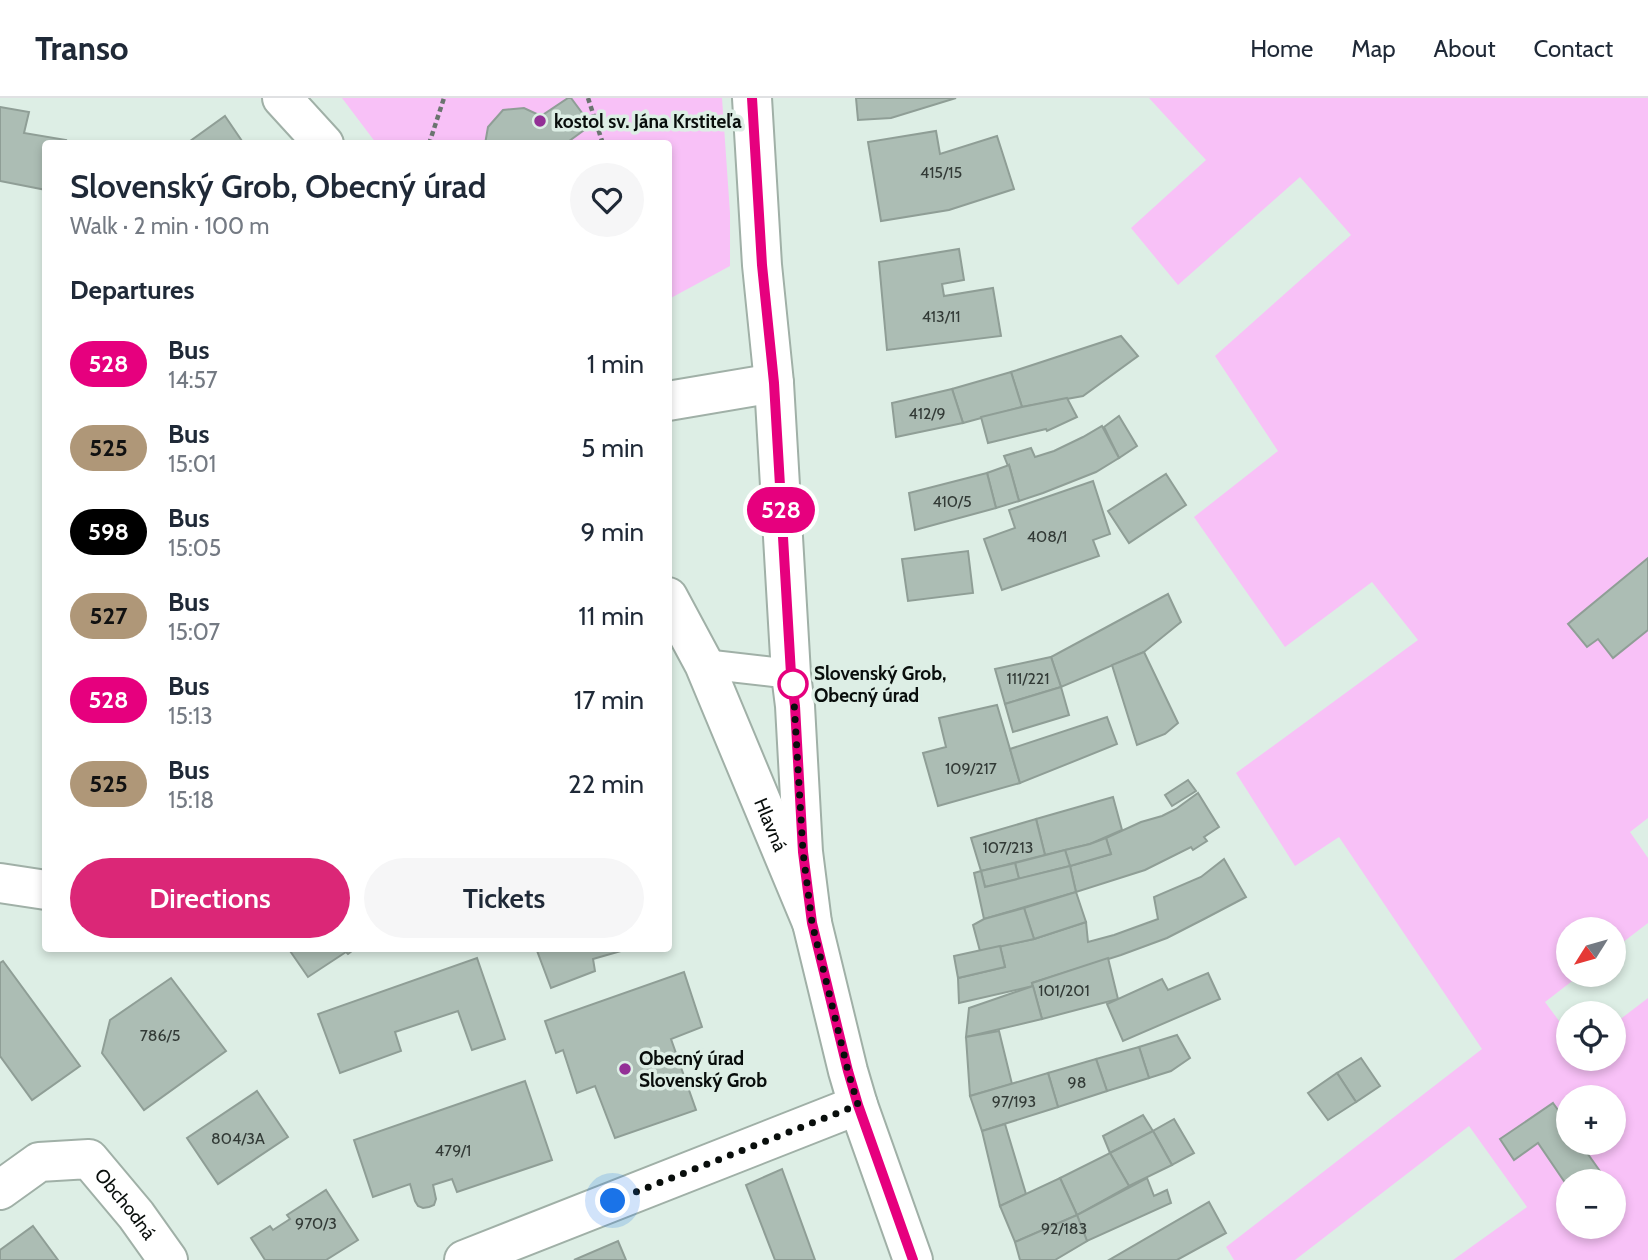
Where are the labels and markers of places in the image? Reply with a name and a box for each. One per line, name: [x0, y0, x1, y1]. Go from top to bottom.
place label: kostol sv. Jána Krstiteľa: [554, 110, 742, 133]
marker: kostol sv. Jána Krstiteľa: [532, 113, 548, 129]
place label: Slovenský Grob, Obecný úrad: [814, 662, 946, 707]
marker: Slovenský Grob, Obecný úrad: [778, 669, 808, 699]
place label: Obecný úrad Slovenský Grob: [639, 1047, 767, 1092]
marker: Obecný úrad Slovenský Grob: [617, 1061, 633, 1077]

